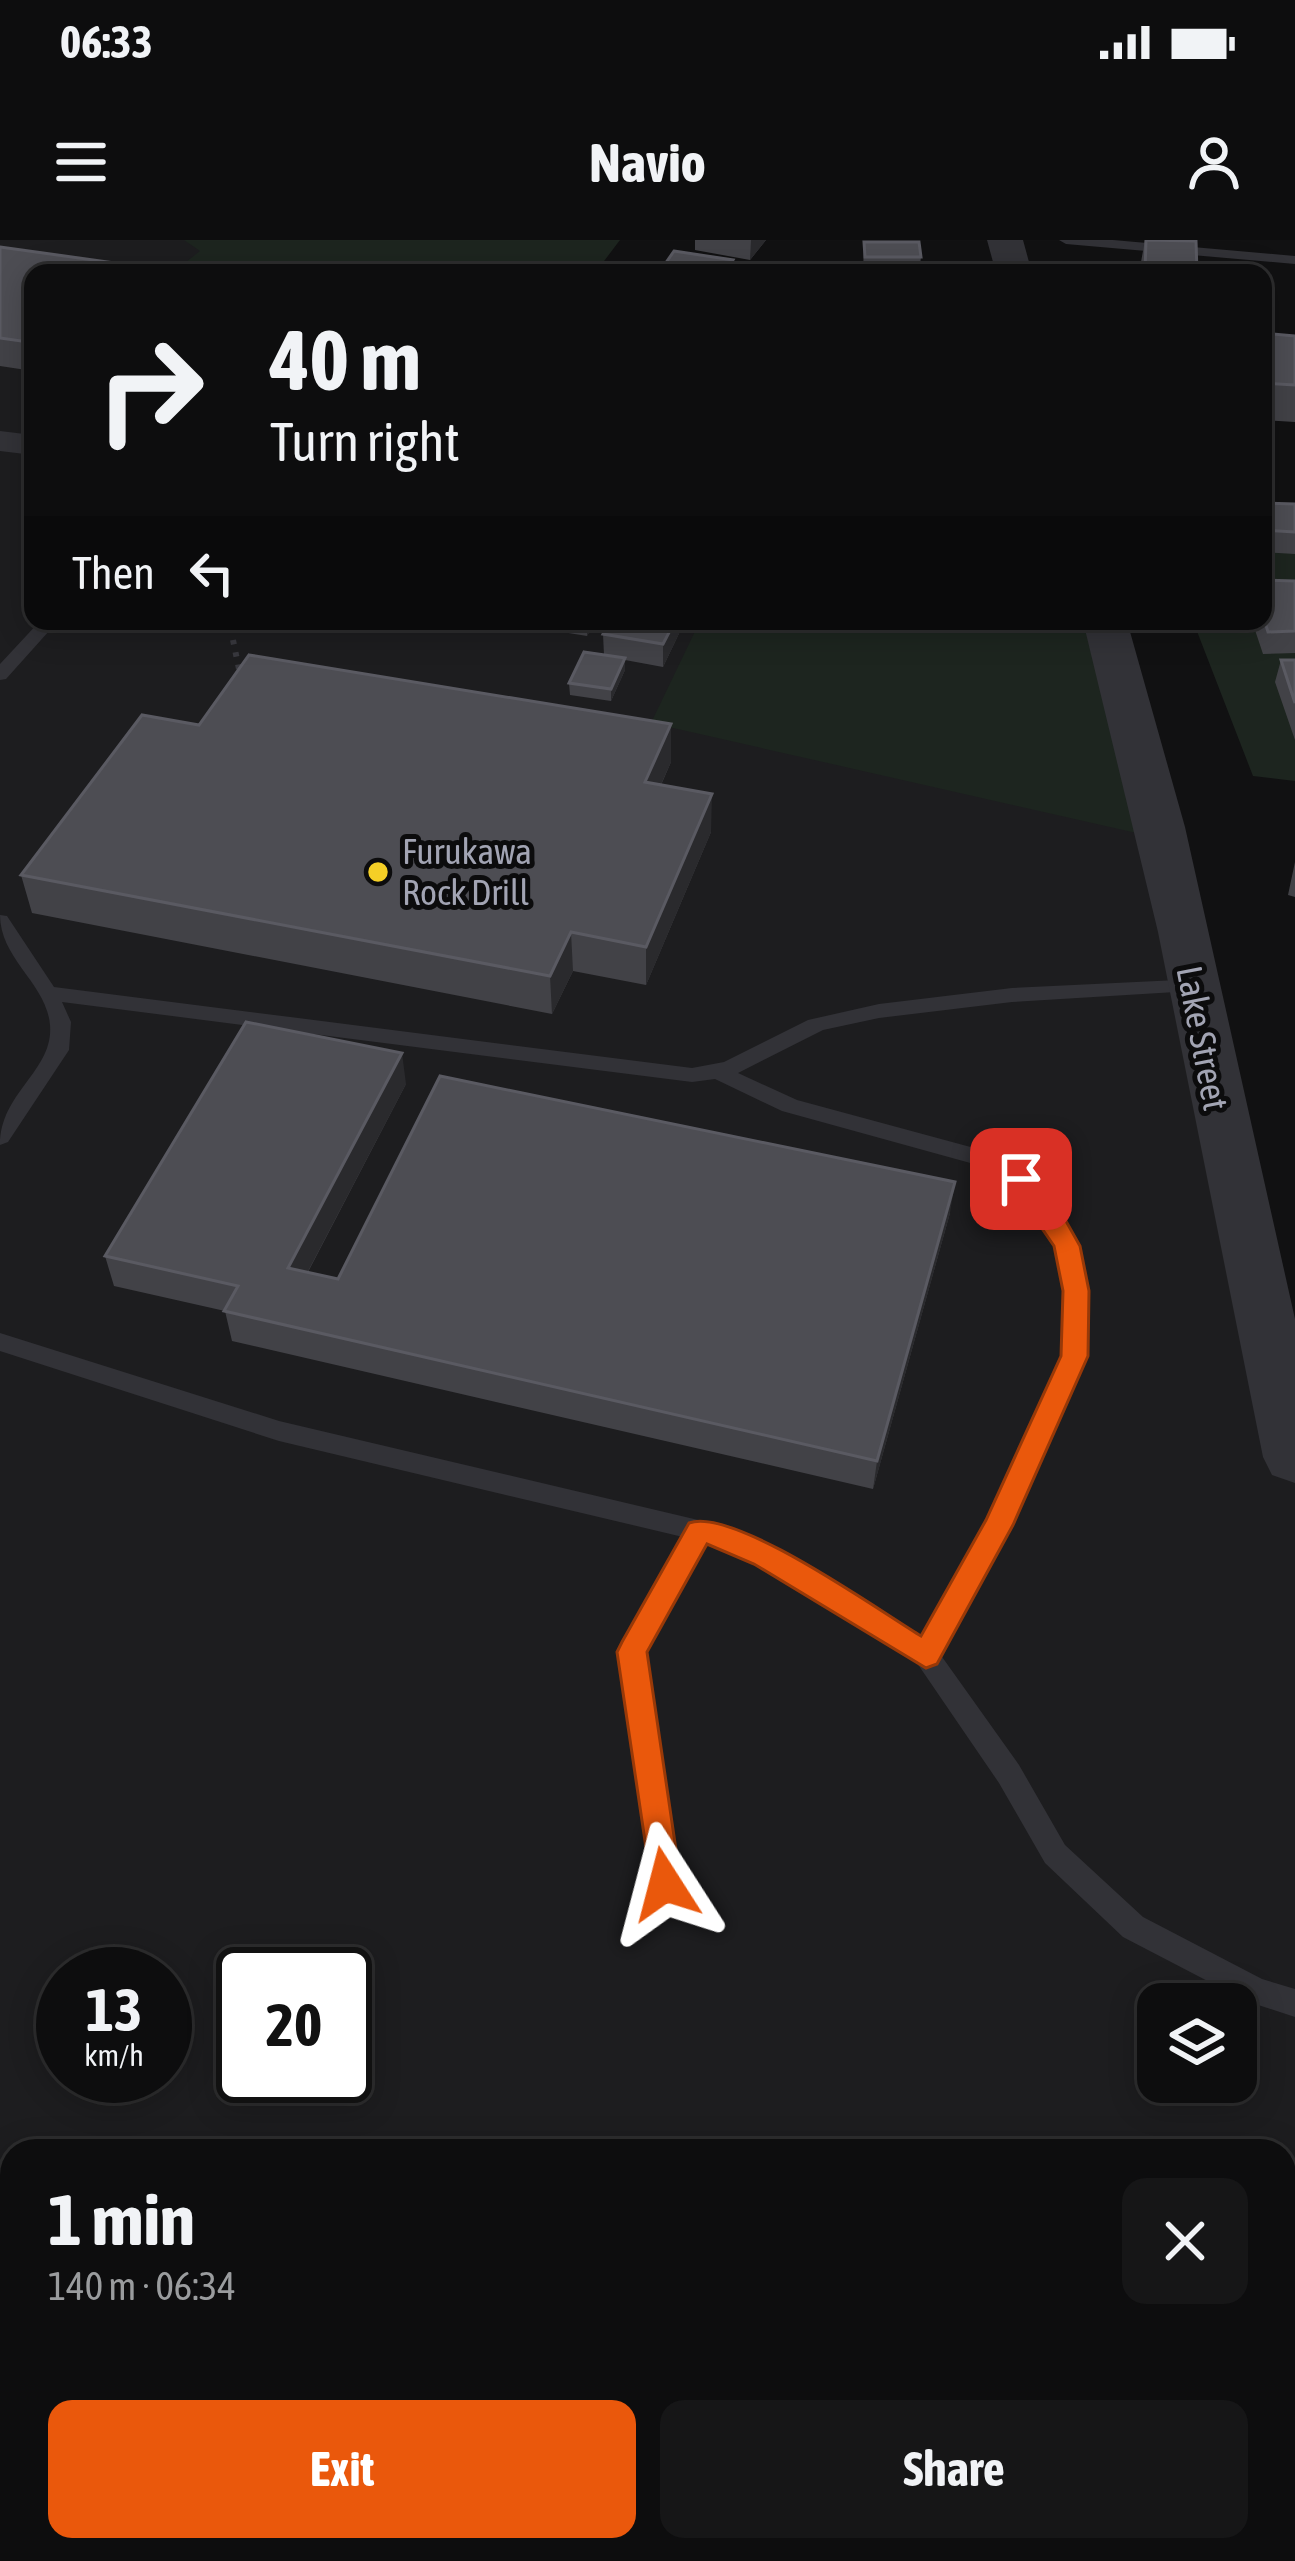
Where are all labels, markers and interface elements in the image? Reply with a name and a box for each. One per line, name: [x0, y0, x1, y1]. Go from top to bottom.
text: 06:33: [60, 16, 153, 68]
icon: menu: [48, 129, 114, 195]
icon: person: [1181, 129, 1247, 195]
text: Navio: [589, 132, 706, 193]
icon: right: [72, 312, 228, 468]
text: 40 m: [270, 312, 421, 408]
text: Turn right: [270, 411, 460, 472]
icon: left: [179, 540, 245, 606]
text: Then: [72, 547, 155, 599]
place label: Furukawa Rock Drill: [402, 830, 532, 913]
marker: Furukawa Rock Drill: [365, 859, 391, 885]
street label: Lake Street: [1168, 962, 1238, 1114]
pin: [970, 1128, 1072, 1230]
icon: arrive: [988, 1146, 1054, 1212]
position arrow: [602, 1821, 728, 1947]
speed limit sign: 20: [216, 1947, 372, 2103]
text: 13: [86, 1975, 142, 2044]
map controls: [1137, 1983, 1257, 2103]
button: layers: [1137, 1983, 1257, 2103]
text: km/h: [84, 2038, 144, 2072]
text: 1 min: [48, 2178, 195, 2260]
button: close: [1122, 2178, 1248, 2304]
text: 140 m · 06:34: [48, 2264, 236, 2308]
button: Exit: [48, 2400, 636, 2538]
button: Share: [660, 2400, 1248, 2538]

